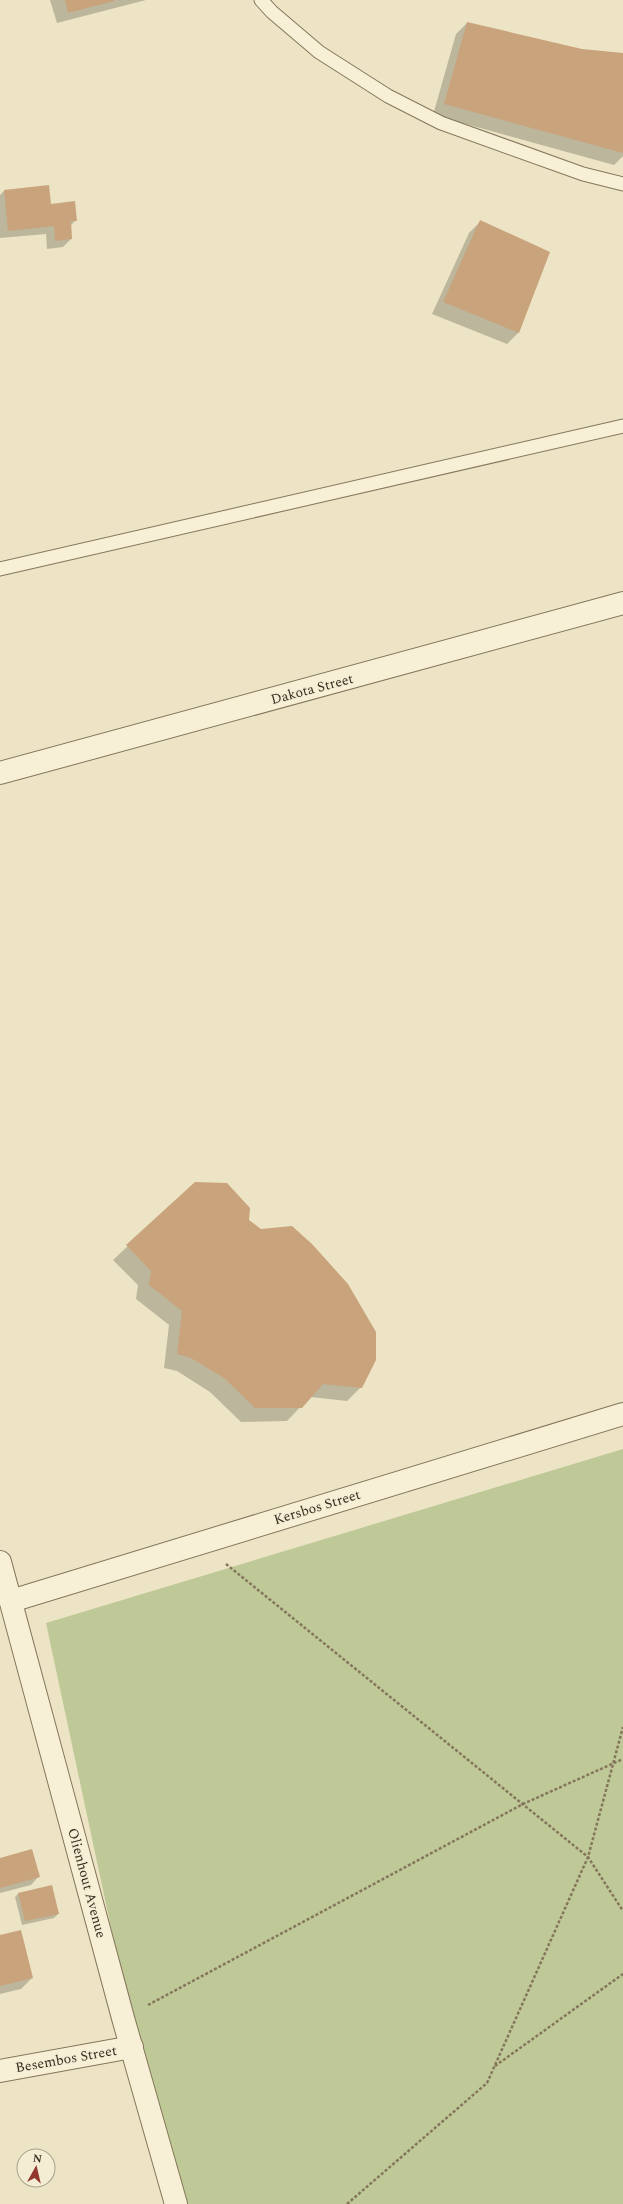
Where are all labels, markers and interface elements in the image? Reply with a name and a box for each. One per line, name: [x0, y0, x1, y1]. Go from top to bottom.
street label: Dakota Street: [268, 668, 356, 710]
street label: Kersbos Street: [271, 1484, 363, 1530]
street label: Olienhout Avenue: [62, 1826, 112, 1940]
street label: Besembos Street: [14, 2040, 118, 2078]
north arrow: [16, 2148, 56, 2188]
text: N: [32, 2150, 43, 2168]

